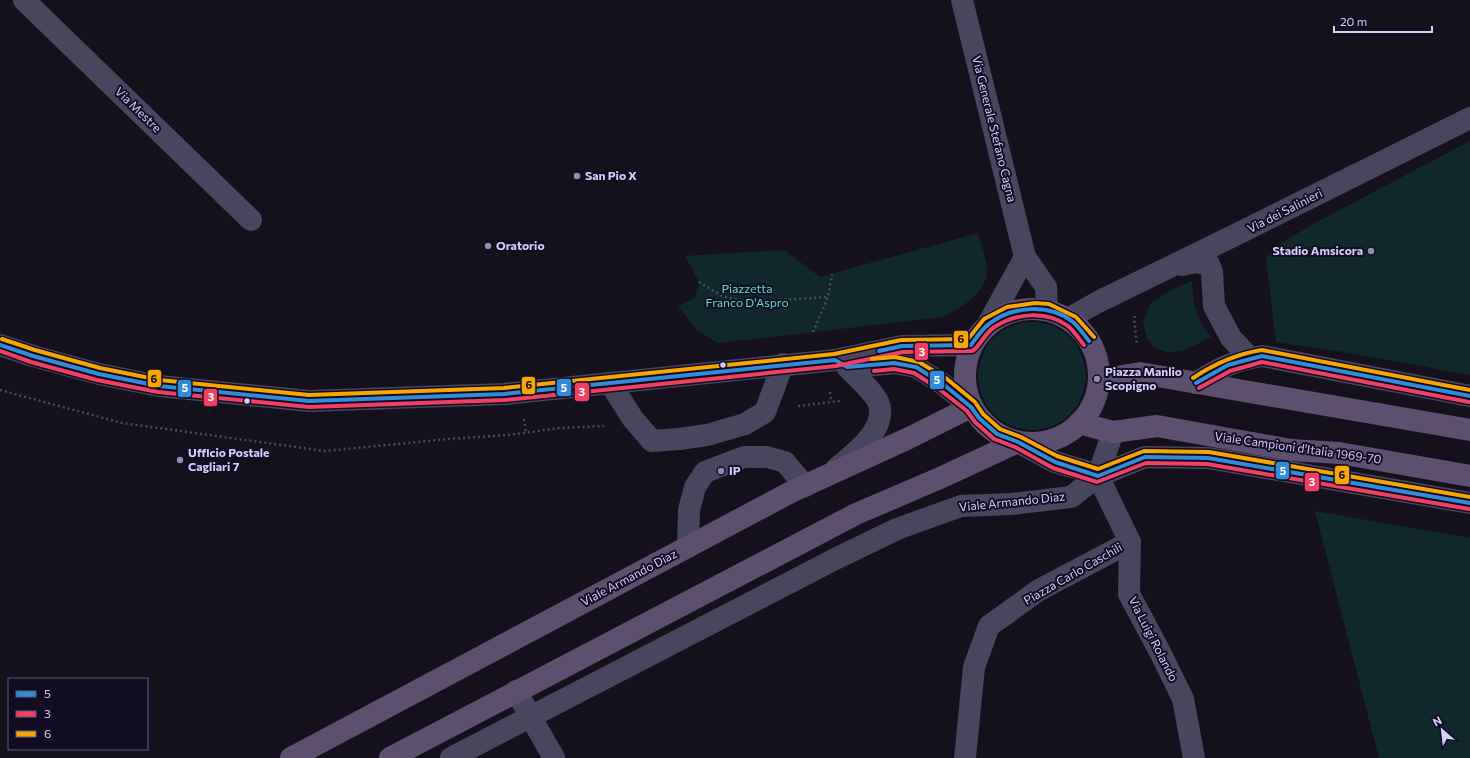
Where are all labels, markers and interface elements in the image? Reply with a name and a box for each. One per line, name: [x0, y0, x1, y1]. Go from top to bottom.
scale bar: [1334, 8, 1432, 34]
text: 20 m: [1340, 14, 1367, 28]
street label: Via Generale Stefano Cagna: [970, 54, 1020, 203]
street label: Via Mestre: [113, 84, 165, 135]
place label: San Pio X: [585, 168, 637, 182]
marker: San Pio X: [572, 171, 582, 181]
street label: Via dei Salinieri: [1245, 185, 1324, 235]
place label: Oratorio: [496, 238, 545, 252]
marker: Oratorio: [483, 241, 493, 251]
place label: Stadio Amsicora: [1273, 243, 1363, 257]
marker: Stadio Amsicora: [1366, 246, 1376, 256]
park label: Piazzetta Franco D'Aspro: [705, 281, 789, 309]
line badge: 6: [953, 330, 969, 349]
text: 6: [958, 332, 965, 345]
line badge: 3: [914, 342, 929, 361]
text: 3: [919, 345, 925, 358]
unlabelled marker: [718, 360, 728, 370]
place label: Piazza Manlio Scopigno: [1105, 364, 1182, 392]
line badge: 6: [147, 369, 162, 388]
line badge: 5: [929, 370, 945, 390]
text: 6: [151, 372, 158, 385]
text: 5: [934, 373, 940, 386]
marker: Piazza Manlio Scopigno: [1092, 374, 1102, 384]
line badge: 6: [521, 376, 536, 395]
text: 6: [526, 378, 533, 391]
line badge: 5: [556, 378, 572, 397]
line badge: 5: [177, 379, 192, 398]
text: 5: [182, 381, 188, 394]
text: 5: [561, 381, 567, 394]
line badge: 3: [574, 382, 590, 402]
text: 3: [579, 385, 585, 398]
line badge: 3: [203, 388, 218, 407]
text: 3: [208, 390, 214, 403]
unlabelled marker: [242, 396, 252, 406]
street label: Viale Campioni d'Italia 1969-70: [1214, 428, 1383, 466]
place label: Ufficio Postale Cagliari 7: [188, 445, 269, 473]
marker: Ufficio Postale Cagliari 7: [175, 455, 185, 465]
line badge: 5: [1275, 461, 1290, 480]
place label: IP: [729, 463, 741, 477]
text: 5: [1280, 464, 1286, 477]
line badge: 6: [1334, 465, 1350, 485]
marker: IP: [716, 466, 726, 476]
text: 6: [1339, 468, 1346, 481]
line badge: 3: [1304, 472, 1320, 492]
text: 3: [1309, 475, 1315, 488]
street label: Viale Armando Diaz: [958, 488, 1066, 514]
street label: Piazza Carlo Caschili: [1021, 539, 1124, 607]
street label: Viale Armando Diaz: [578, 546, 679, 608]
street label: Via Luigi Rolando: [1126, 594, 1181, 683]
legend: [8, 678, 148, 750]
text: 5: [44, 686, 51, 700]
text: 3: [44, 706, 51, 720]
north arrow: [1422, 710, 1462, 750]
text: N: [1430, 713, 1444, 728]
text: 6: [44, 726, 51, 740]

